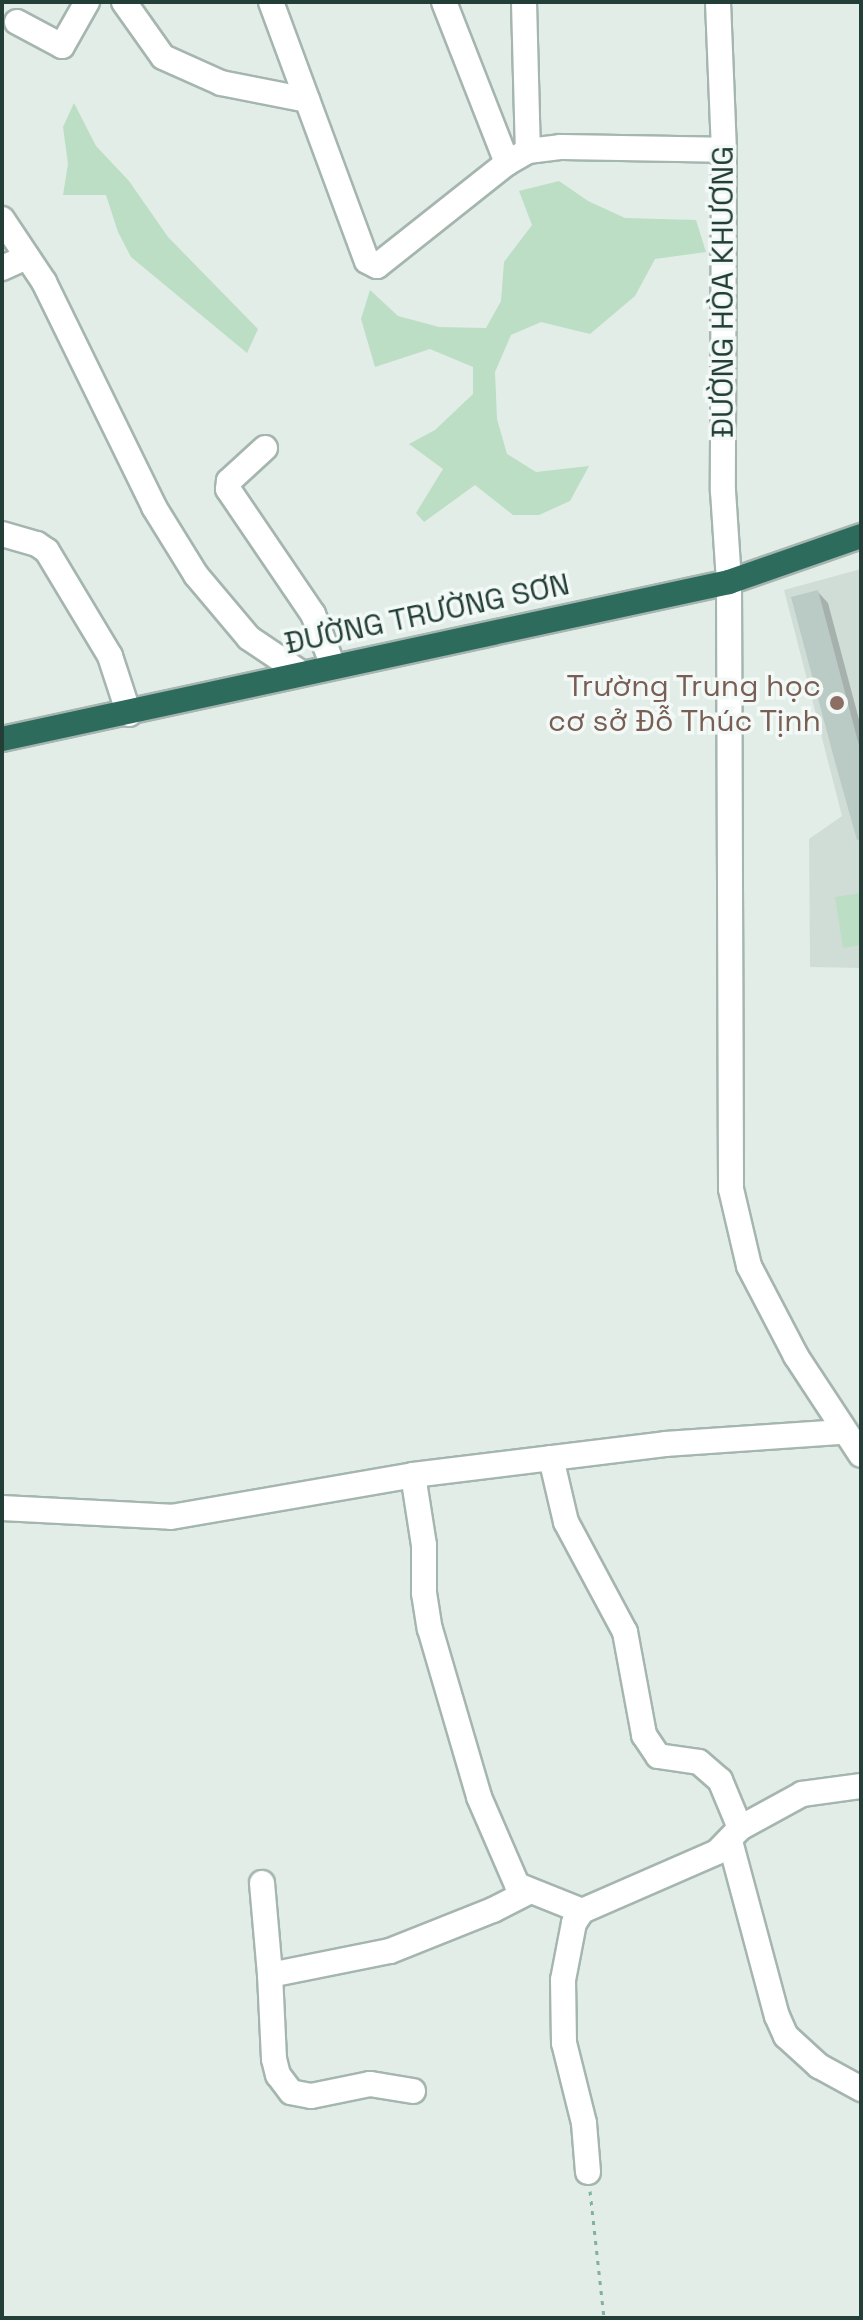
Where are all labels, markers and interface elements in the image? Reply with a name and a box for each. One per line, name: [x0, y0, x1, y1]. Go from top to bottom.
street label: ĐƯỜNG HÒA KHƯƠNG: [705, 146, 741, 438]
street label: ĐƯỜNG TRƯỜNG SƠN: [281, 566, 573, 662]
place label: Trường Trung học cơ sở Đỗ Thúc Tịnh: [546, 668, 821, 738]
marker: Trường Trung học cơ sở Đỗ Thúc Tịnh: [828, 694, 846, 712]

